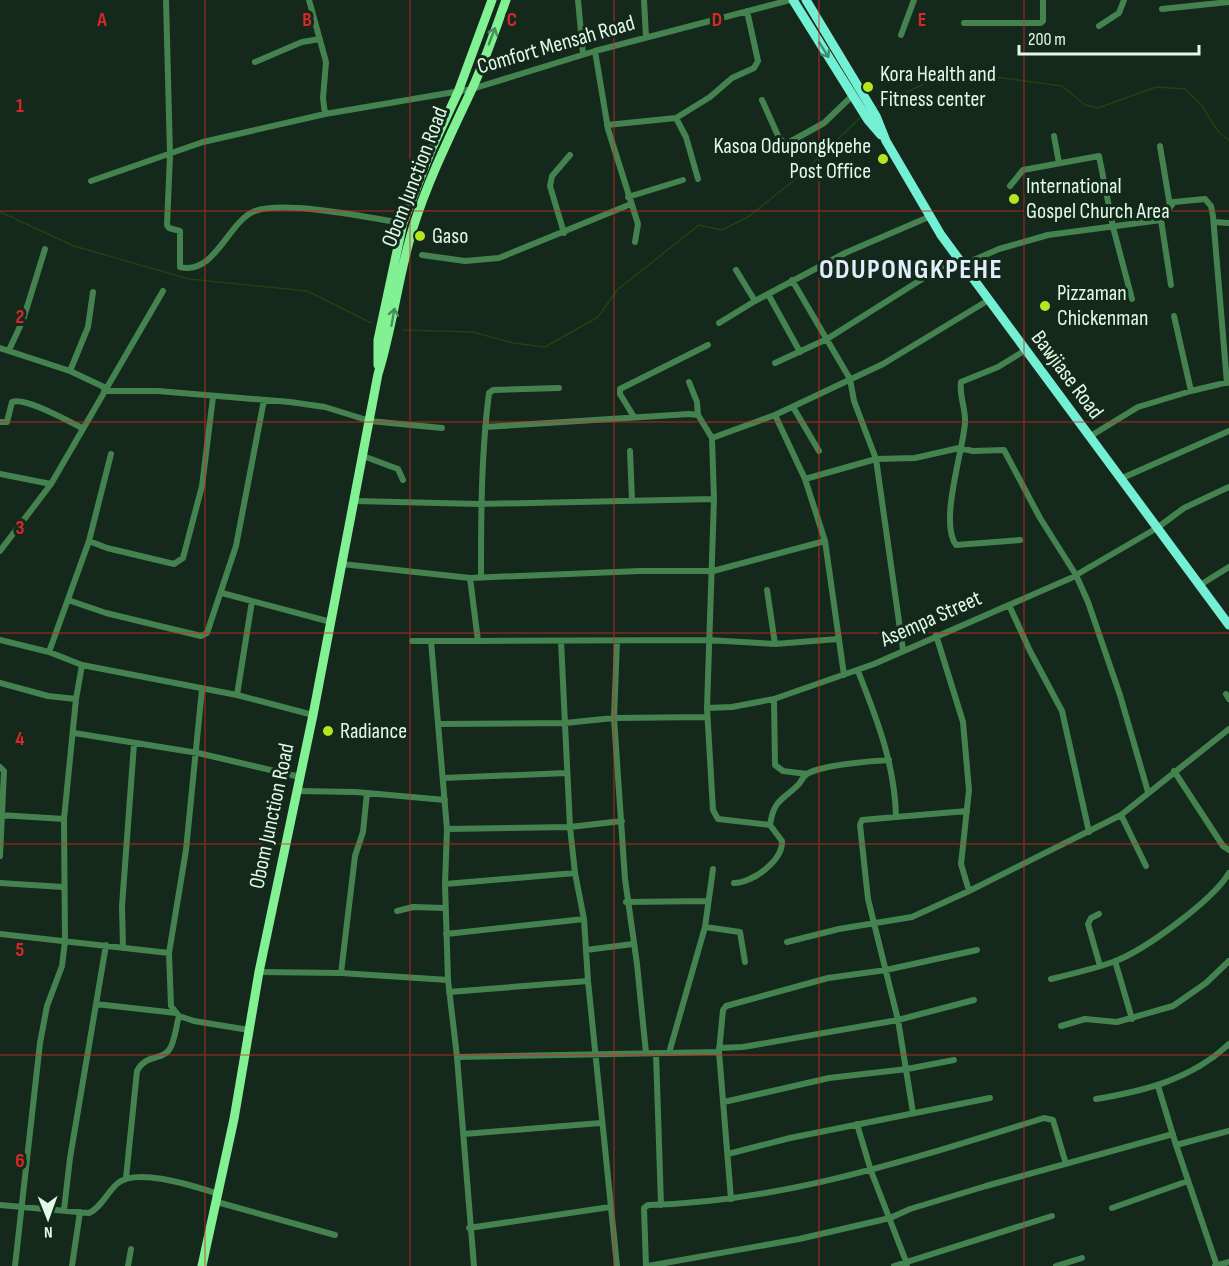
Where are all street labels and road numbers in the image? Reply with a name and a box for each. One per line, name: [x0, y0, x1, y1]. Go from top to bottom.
street label: Comfort Mensah Road: [474, 10, 638, 80]
street label: Obom Junction Road: [376, 103, 454, 251]
street label: Bawjiase Road: [1025, 325, 1109, 425]
street label: Asempa Street: [875, 585, 986, 654]
street label: Obom Junction Road: [243, 741, 301, 891]

